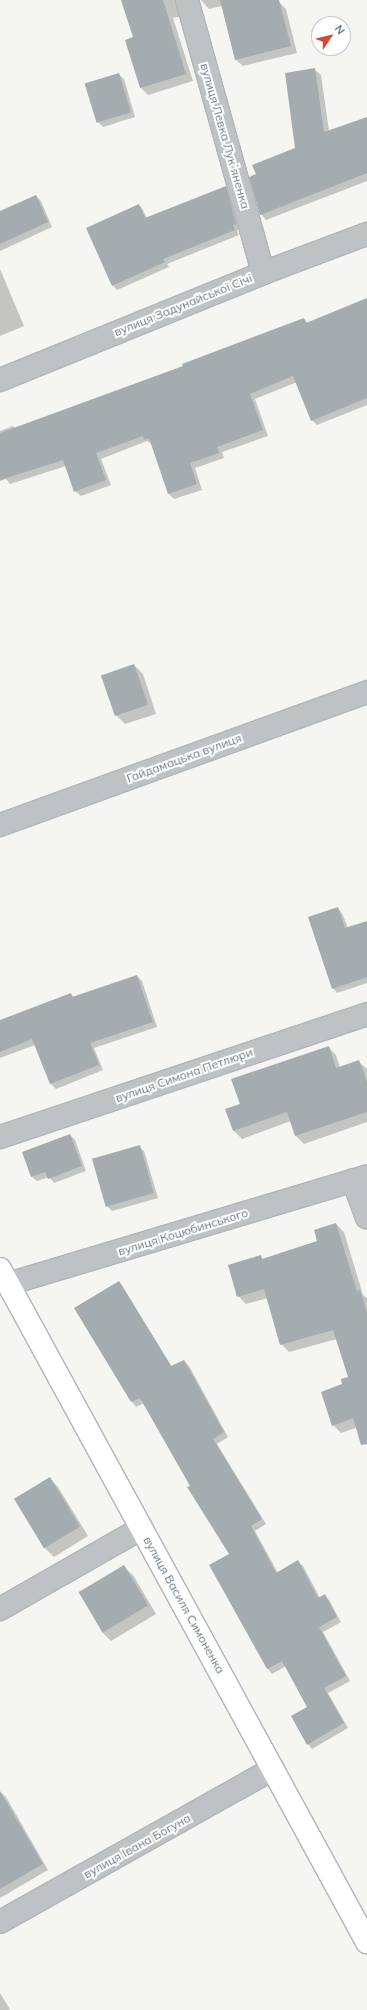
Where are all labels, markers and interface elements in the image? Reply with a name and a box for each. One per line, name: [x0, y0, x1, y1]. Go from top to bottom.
north arrow: [311, 16, 351, 56]
text: N: [332, 22, 348, 37]
street label: вулиця Левка Лукʼяненка: [197, 62, 253, 210]
street label: вулиця Задунайської Січі: [112, 271, 254, 339]
street label: Гайдамацька вулиця: [125, 730, 243, 786]
street label: вулиця Симона Петлюри: [113, 1045, 255, 1105]
street label: вулиця Коцюбинського: [116, 1205, 250, 1259]
street label: вулиця Василя Симоненка: [140, 1534, 228, 1676]
street label: вулиця Івана Богуна: [81, 1811, 193, 1881]

